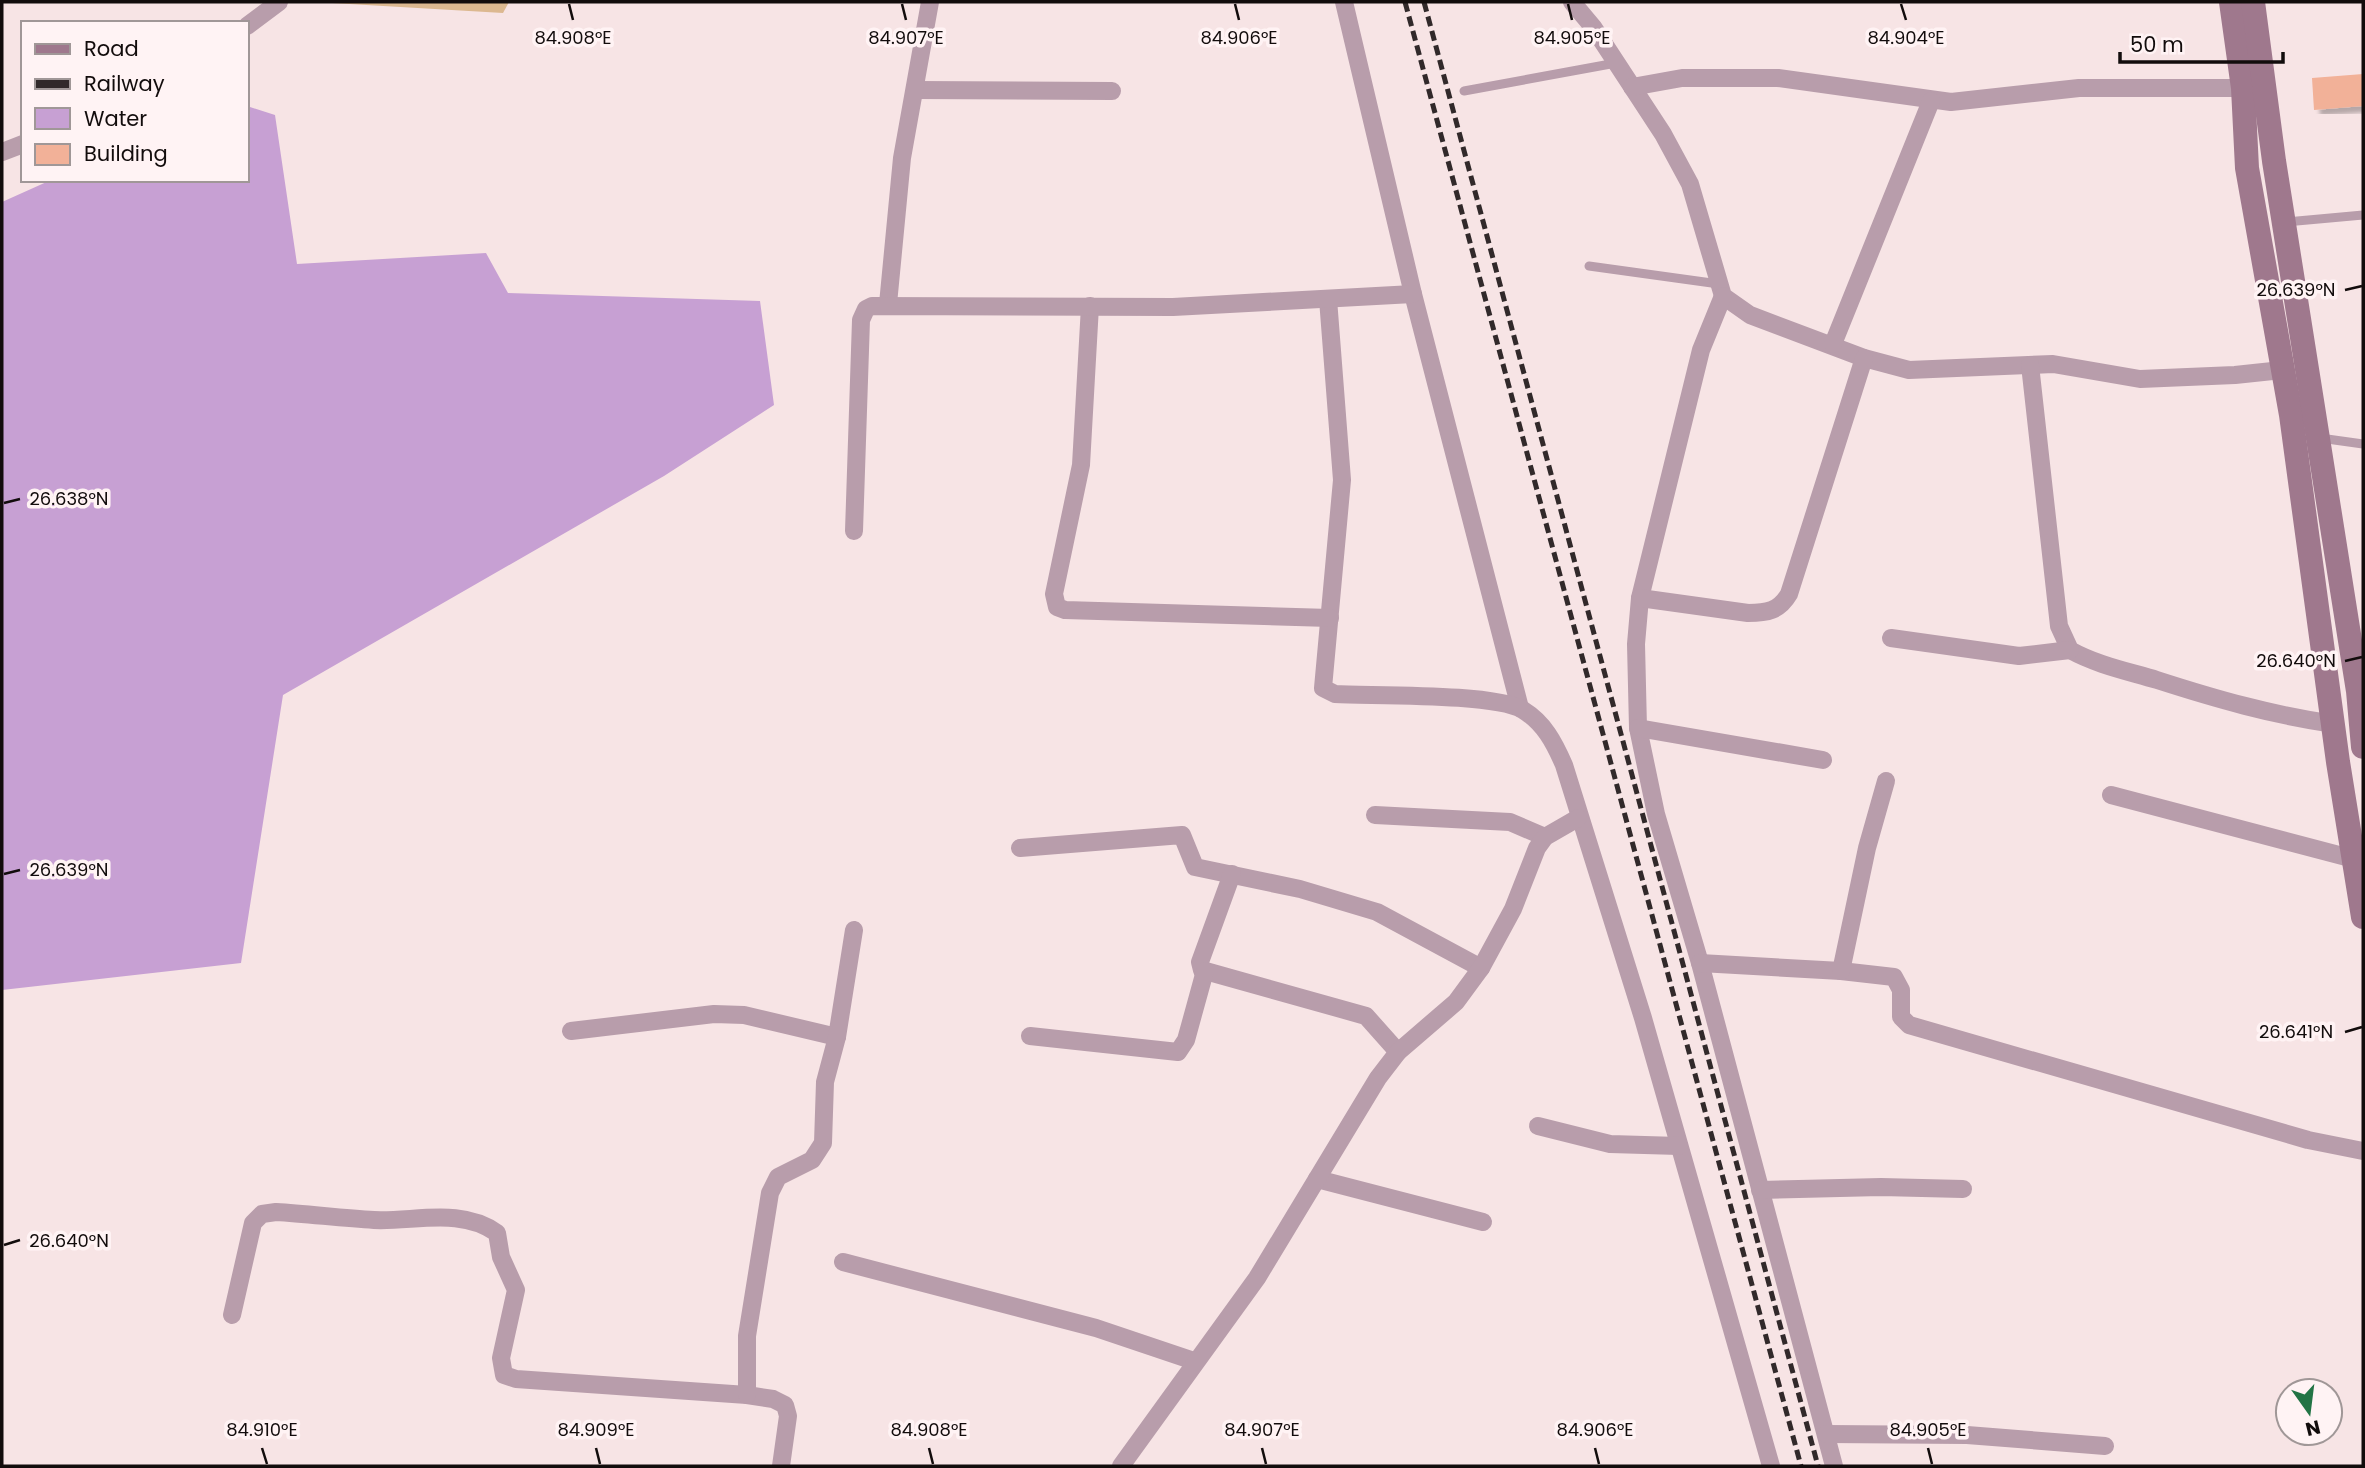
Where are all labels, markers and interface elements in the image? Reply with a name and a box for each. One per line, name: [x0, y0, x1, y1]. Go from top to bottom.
legend: [21, 21, 248, 182]
scale bar: [2120, 21, 2283, 65]
text: 84.908°E: [534, 25, 612, 50]
text: 84.907°E: [868, 25, 944, 50]
text: 84.906°E: [1200, 25, 1278, 50]
text: 84.905°E: [1533, 25, 1611, 50]
text: 84.904°E: [1867, 25, 1945, 50]
text: 50 m: [2130, 30, 2184, 59]
text: Road: [84, 34, 139, 63]
text: Railway: [84, 69, 165, 98]
text: Water: [84, 104, 147, 133]
text: Building: [84, 139, 168, 168]
text: 26.639°N: [2257, 277, 2335, 302]
text: 26.638°N: [30, 486, 108, 511]
text: 26.640°N: [2256, 648, 2336, 673]
text: 26.639°N: [30, 857, 108, 882]
text: 26.641°N: [2259, 1019, 2333, 1044]
text: 26.640°N: [29, 1228, 109, 1253]
north arrow: [2274, 1377, 2344, 1447]
text: N: [2303, 1413, 2323, 1443]
text: 84.910°E: [226, 1417, 298, 1442]
text: 84.909°E: [557, 1417, 635, 1442]
text: 84.908°E: [890, 1417, 968, 1442]
text: 84.907°E: [1224, 1417, 1300, 1442]
text: 84.906°E: [1556, 1417, 1634, 1442]
text: 84.905°E: [1889, 1417, 1967, 1442]

